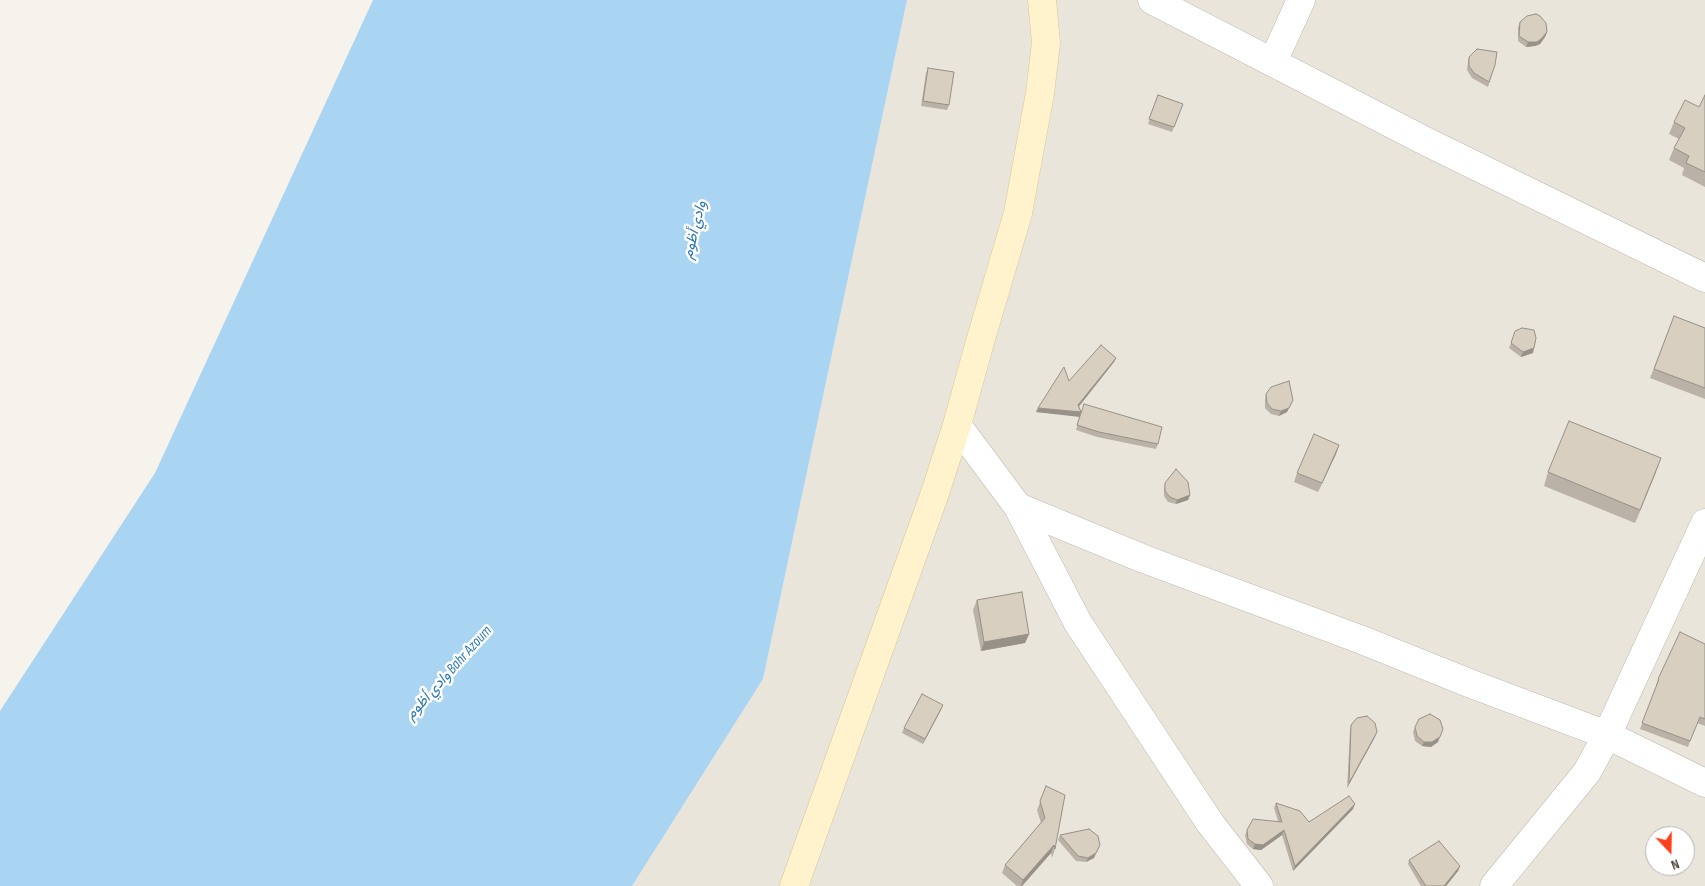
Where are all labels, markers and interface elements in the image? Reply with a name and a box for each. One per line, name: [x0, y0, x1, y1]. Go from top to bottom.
water label: وادي أظوم: [679, 199, 711, 261]
water label: وادي أظوم Bahr Azoum: [402, 622, 496, 724]
north arrow: [1645, 826, 1695, 876]
text: N: [1669, 855, 1682, 874]

